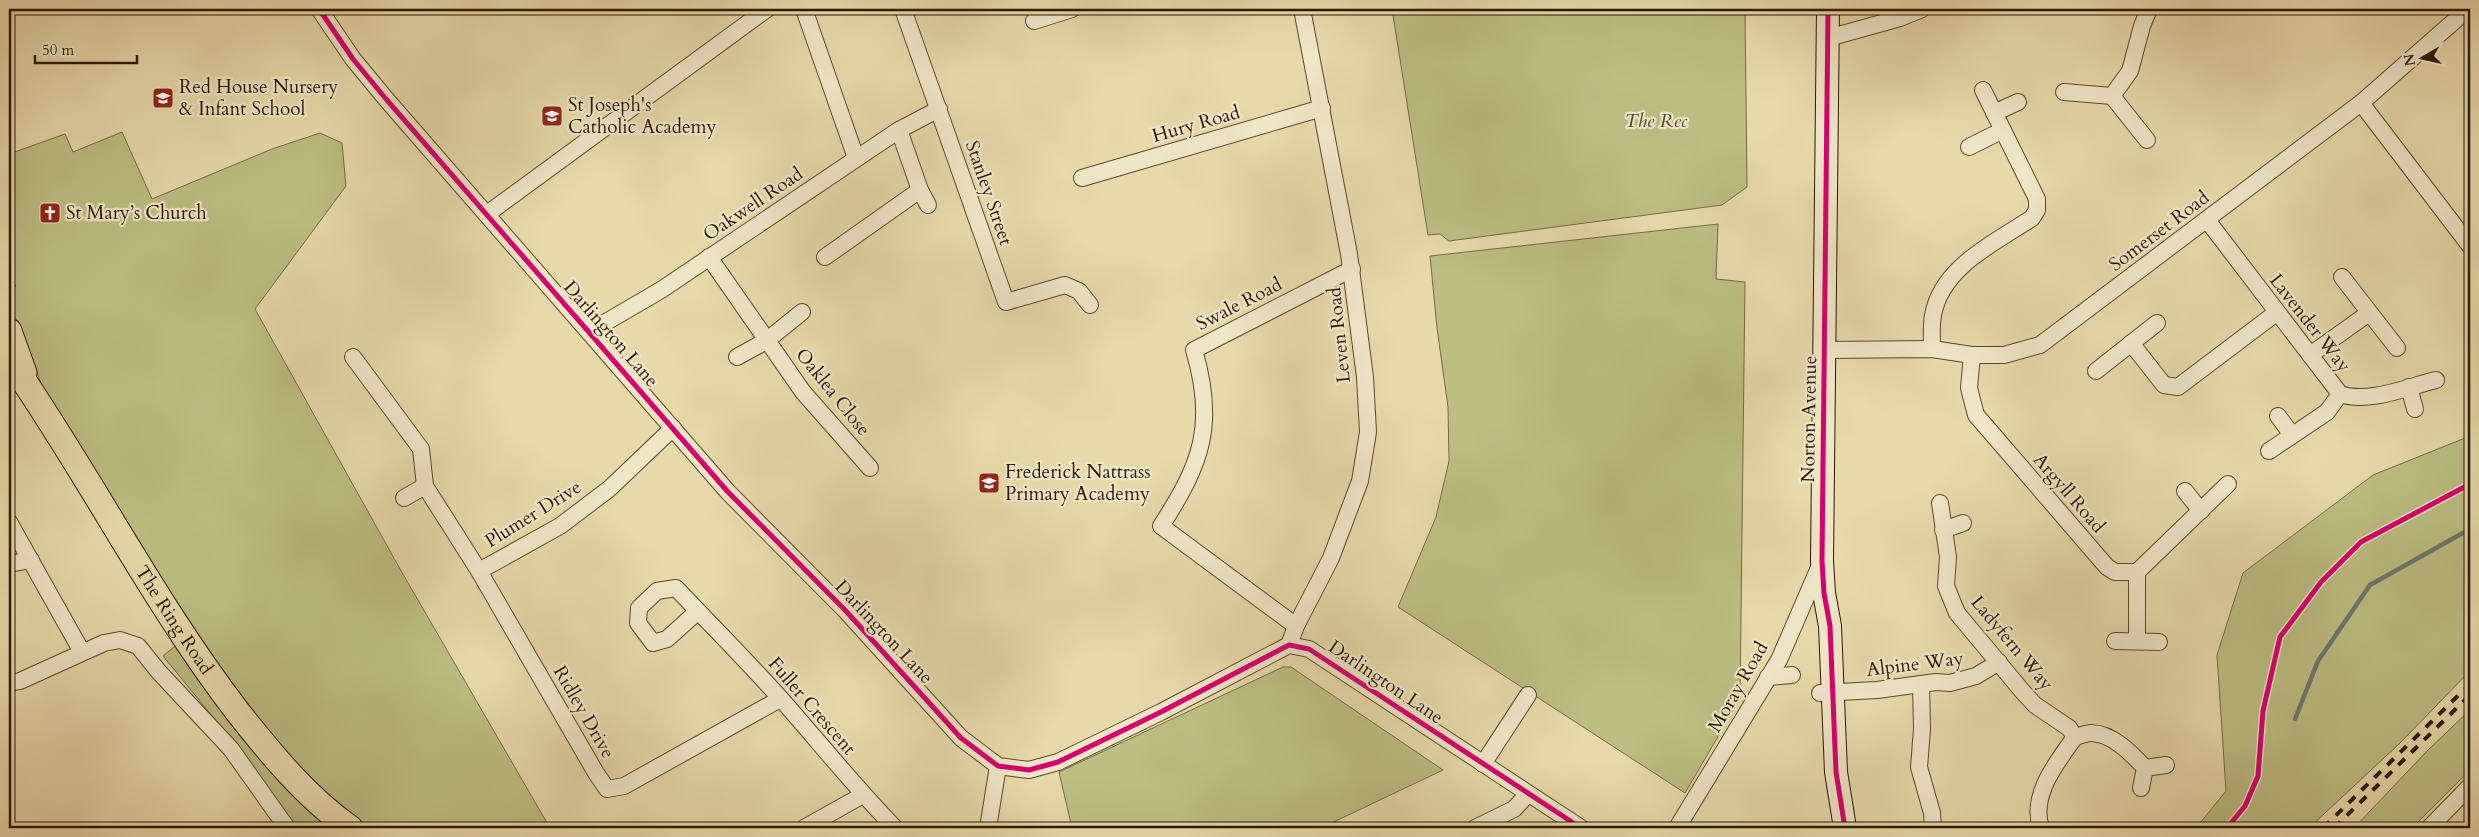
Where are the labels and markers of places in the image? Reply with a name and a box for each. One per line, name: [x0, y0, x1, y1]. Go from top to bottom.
place label: Red House Nursery & Infant School: [179, 74, 338, 122]
school or university icon: Red House Nursery & Infant School: [151, 86, 175, 110]
place label: St Joseph's Catholic Academy: [568, 92, 717, 140]
school or university icon: St Joseph's Catholic Academy: [540, 104, 564, 128]
place label: St Mary’s Church: [66, 200, 207, 226]
church icon: St Mary’s Church: [38, 201, 62, 225]
place label: Frederick Nattrass Primary Academy: [1005, 459, 1151, 507]
school or university icon: Frederick Nattrass Primary Academy: [977, 471, 1001, 495]

